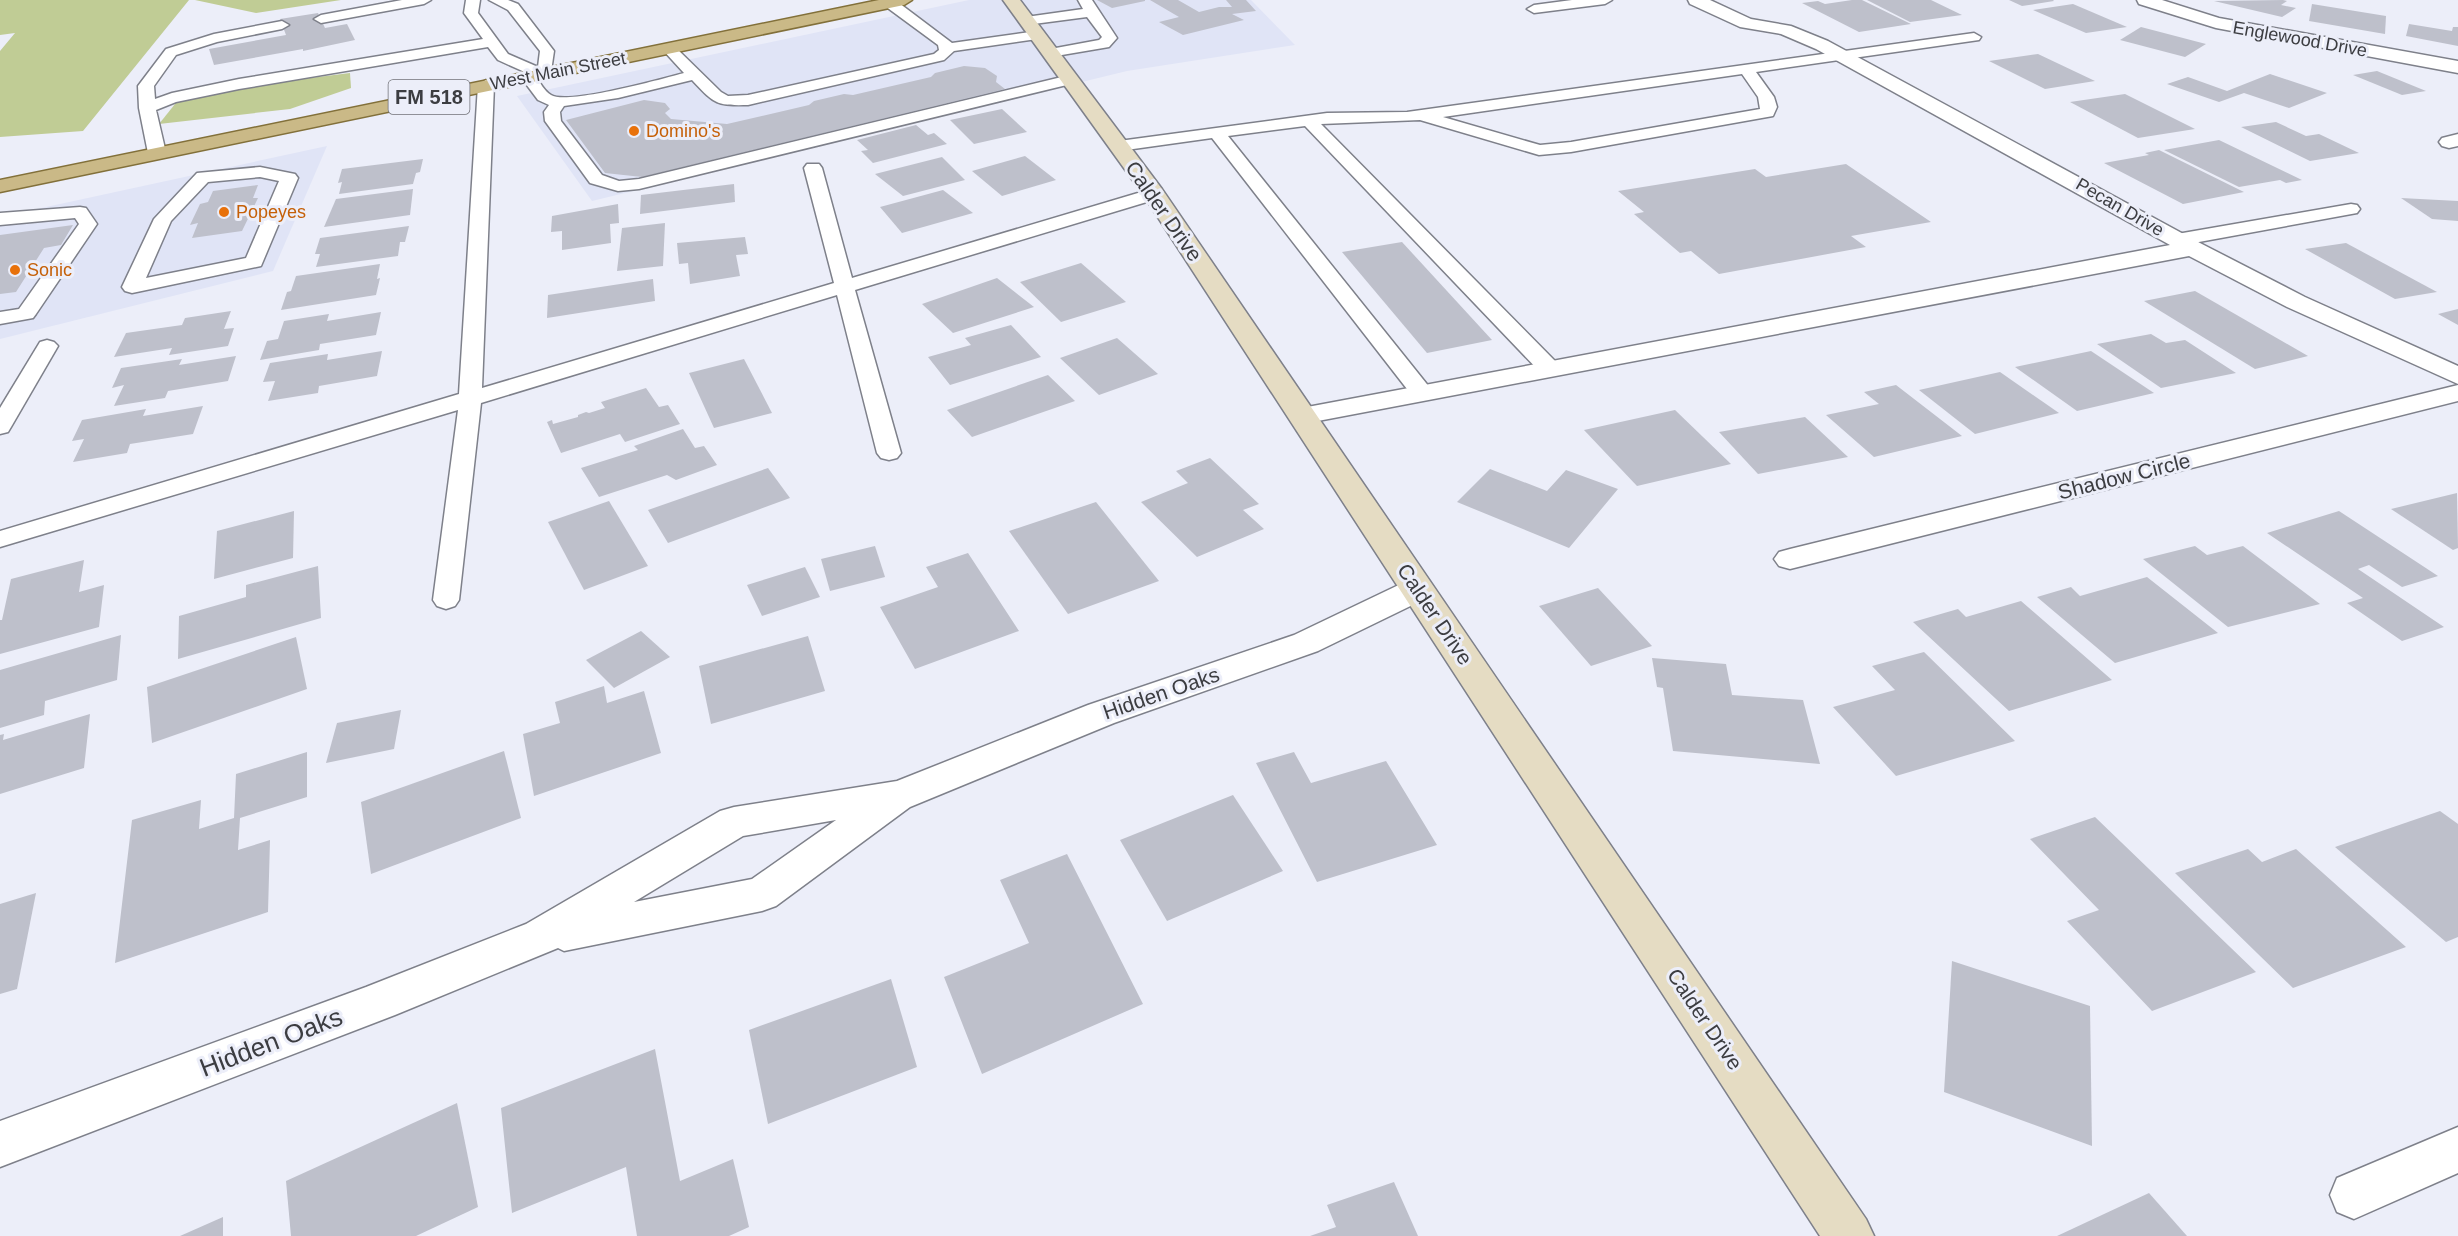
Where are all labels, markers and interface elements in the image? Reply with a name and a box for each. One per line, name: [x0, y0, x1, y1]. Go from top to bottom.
street label: Englewood Drive: [2231, 17, 2369, 61]
street label: West Main Street: [488, 48, 628, 94]
road number: FM 518: [388, 80, 470, 114]
place label: Domino's: [646, 121, 720, 141]
marker: Domino's: [627, 124, 641, 138]
street label: Calder Drive: [1121, 157, 1207, 265]
street label: Pecan Drive: [2073, 174, 2167, 240]
place label: Popeyes: [236, 202, 306, 222]
marker: Popeyes: [217, 205, 231, 219]
place label: Sonic: [27, 260, 72, 280]
marker: Sonic: [8, 263, 22, 277]
street label: Shadow Circle: [2056, 448, 2192, 504]
street label: Calder Drive: [1393, 559, 1477, 669]
street label: Hidden Oaks: [1100, 662, 1222, 724]
street label: Calder Drive: [1663, 964, 1747, 1074]
street label: Hidden Oaks: [195, 1001, 347, 1083]

